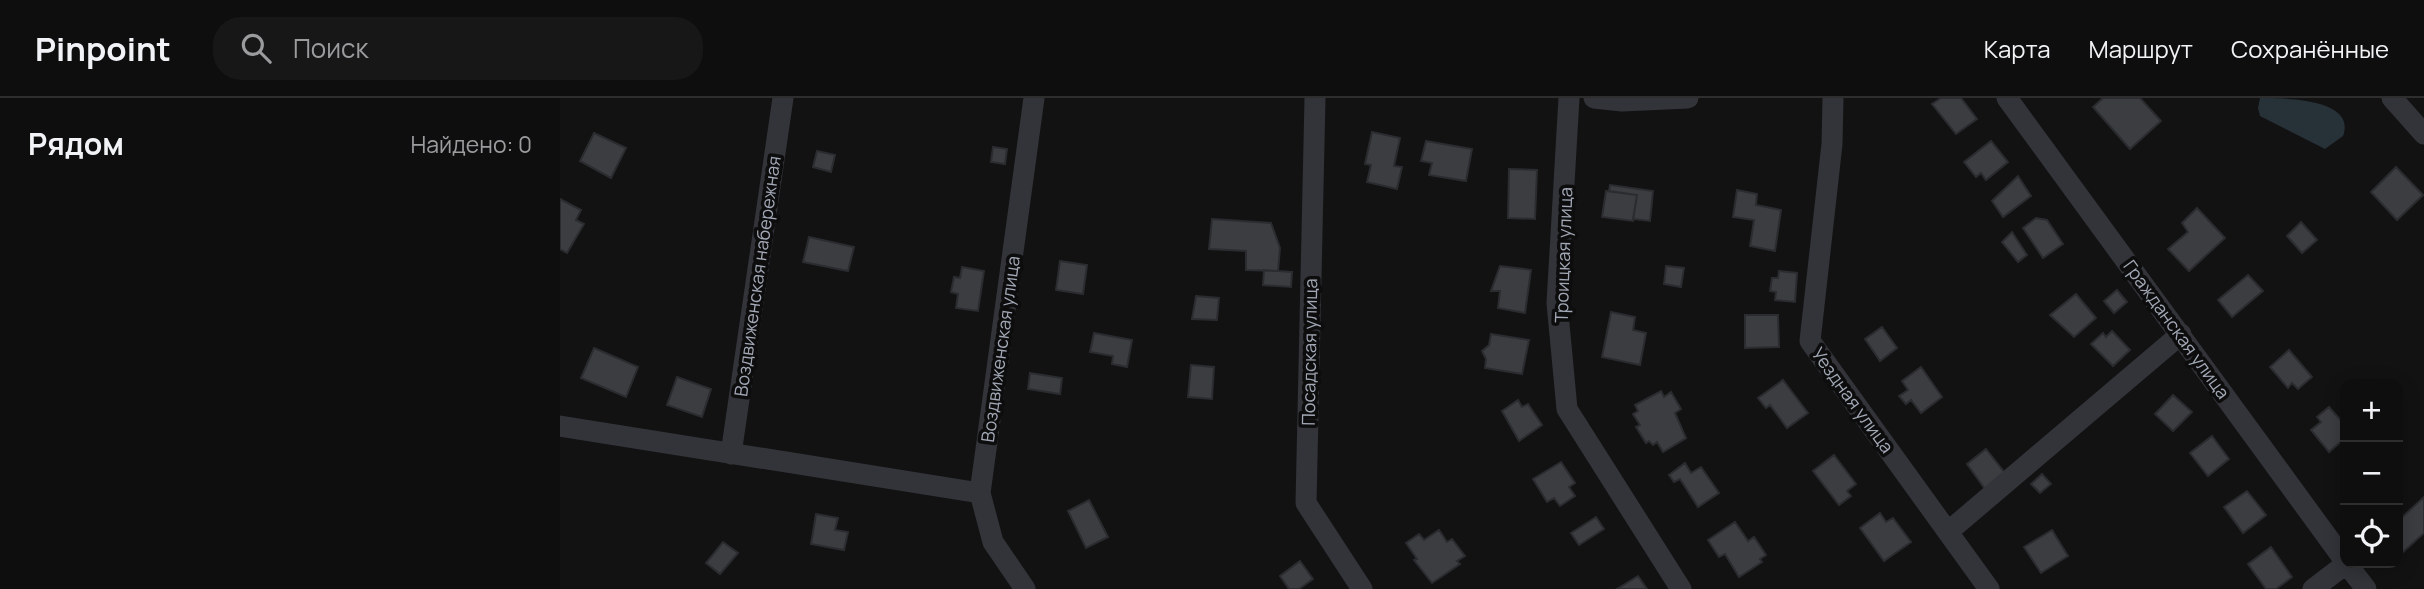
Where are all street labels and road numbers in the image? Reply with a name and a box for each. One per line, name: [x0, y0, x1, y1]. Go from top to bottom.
street label: Воздвиженская набережная: [728, 154, 786, 398]
street label: Троицкая улица: [1549, 187, 1577, 323]
street label: Воздвиженская улица: [975, 254, 1025, 444]
street label: Гражданская улица: [2118, 255, 2236, 403]
street label: Посадская улица: [1296, 278, 1322, 426]
street label: Уездная улица: [1807, 342, 1899, 458]

